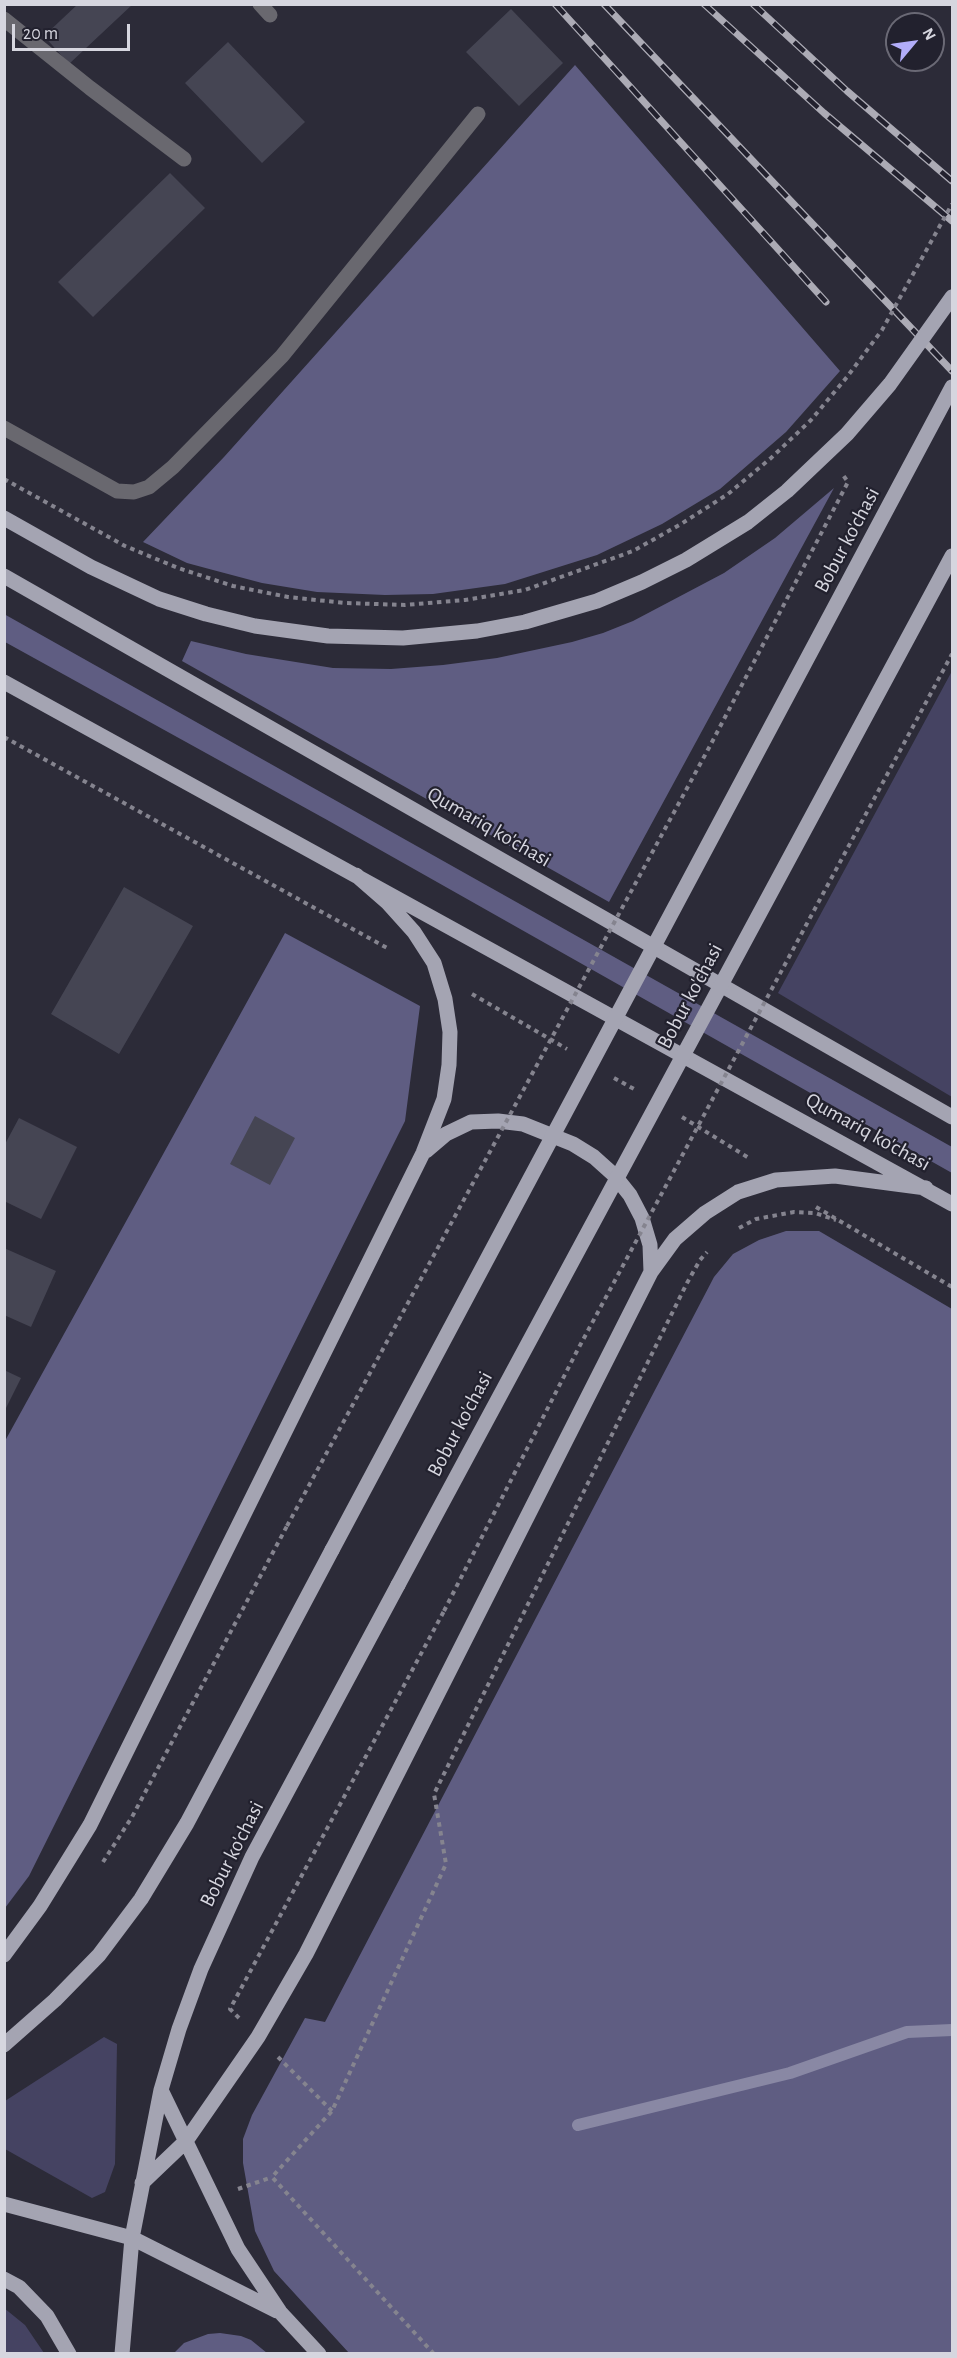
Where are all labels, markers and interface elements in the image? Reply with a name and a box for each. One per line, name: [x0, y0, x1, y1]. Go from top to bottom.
scale bar: [15, 12, 134, 50]
north arrow: [885, 12, 945, 72]
text: 20 m: [23, 25, 58, 43]
text: N: [919, 25, 939, 43]
street label: Bobur ko'chasi: [809, 483, 885, 597]
street label: Qumariq ko'chasi: [423, 781, 555, 873]
street label: Bobur ko'chasi: [652, 939, 728, 1053]
street label: Qumariq ko'chasi: [801, 1087, 935, 1177]
street label: Bobur ko'chasi: [422, 1367, 498, 1481]
street label: Bobur ko'chasi: [195, 1797, 269, 1911]

